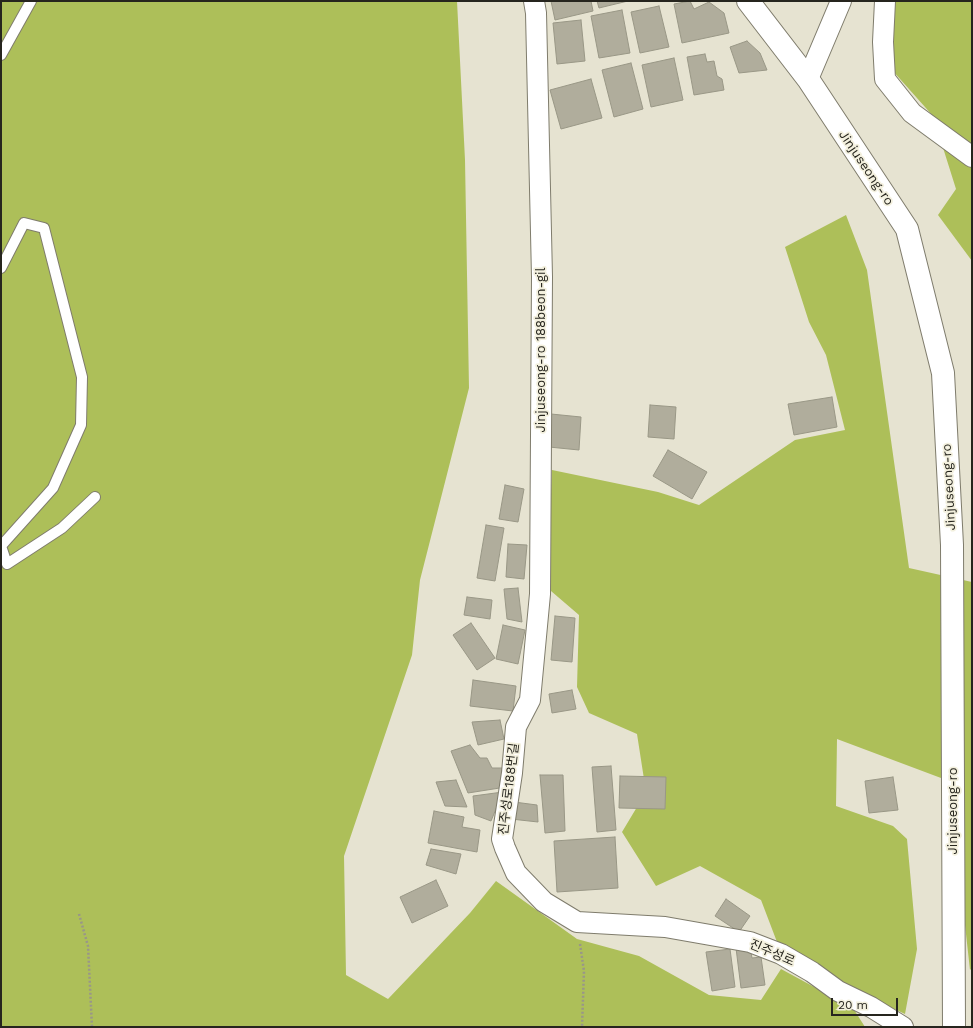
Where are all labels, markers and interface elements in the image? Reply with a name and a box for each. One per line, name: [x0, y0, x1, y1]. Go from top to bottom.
street label: Jinjuseong-ro: [835, 128, 897, 208]
street label: Jinjuseong-ro 188beon-gil: [533, 268, 549, 432]
street label: Jinjuseong-ro: [939, 443, 959, 531]
street label: 진주성로188번길: [496, 742, 522, 836]
street label: Jinjuseong-ro: [945, 768, 961, 854]
street label: 진주성로: [747, 936, 797, 970]
scale bar: [833, 990, 900, 1016]
text: 20 m: [838, 998, 868, 1012]

